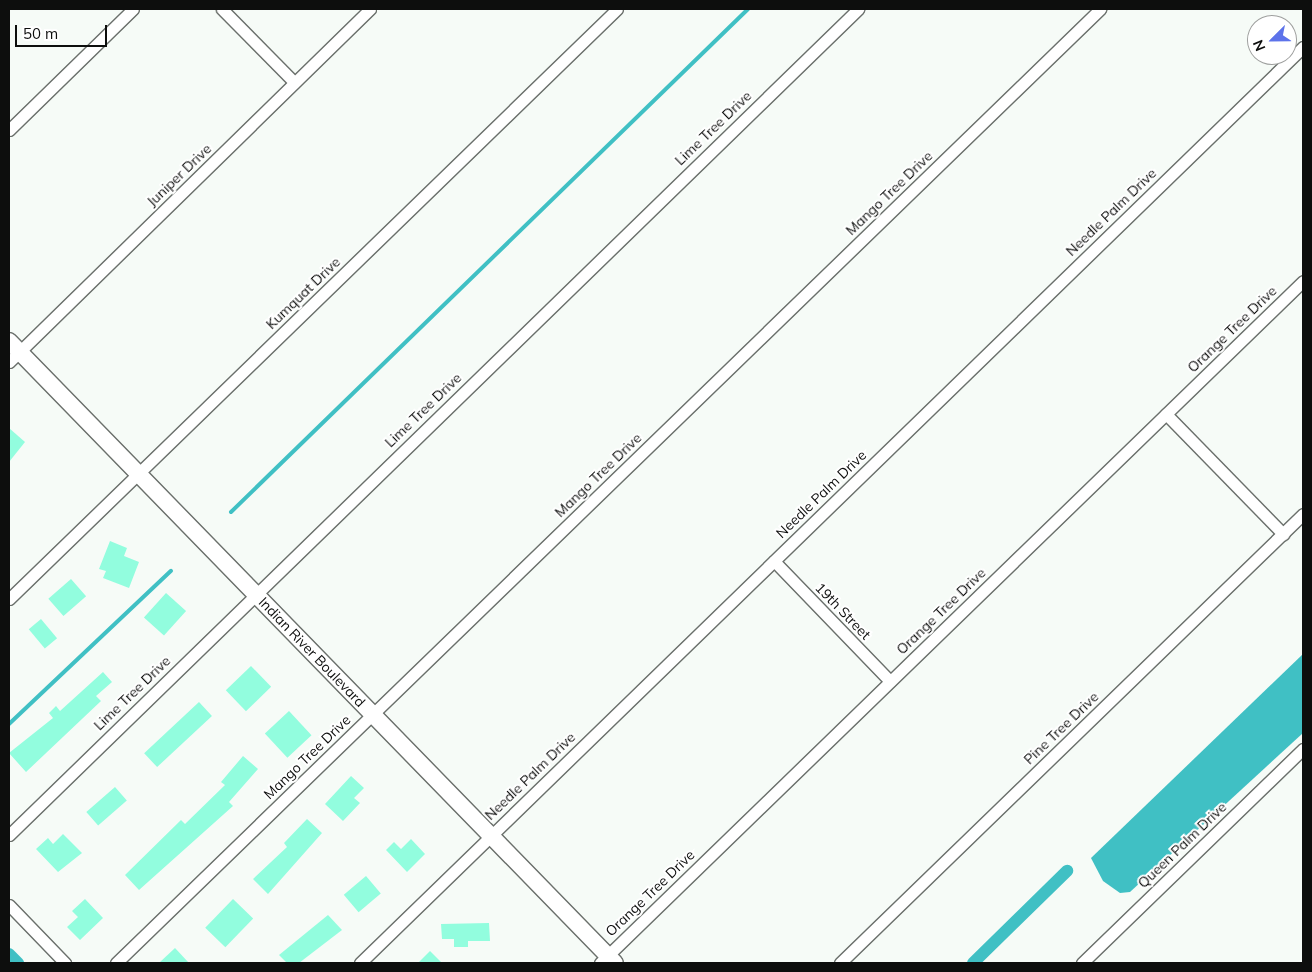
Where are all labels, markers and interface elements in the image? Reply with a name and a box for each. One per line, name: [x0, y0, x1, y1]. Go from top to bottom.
scale bar: [18, 15, 110, 47]
north arrow: [1247, 15, 1297, 65]
text: 50 m: [23, 24, 58, 43]
text: N: [1249, 37, 1269, 54]
street label: Lime Tree Drive: [671, 87, 755, 169]
street label: Juniper Drive: [143, 140, 215, 210]
street label: Mango Tree Drive: [842, 147, 936, 239]
street label: Needle Palm Drive: [1062, 165, 1160, 259]
street label: Kumquat Drive: [263, 253, 343, 333]
street label: Orange Tree Drive: [1184, 282, 1280, 376]
street label: Lime Tree Drive: [381, 369, 465, 451]
street label: Mango Tree Drive: [551, 429, 645, 521]
street label: Needle Palm Drive: [772, 447, 870, 541]
street label: Orange Tree Drive: [893, 564, 989, 658]
street label: 19th Street: [812, 579, 874, 643]
street label: Indian River Boulevard: [255, 594, 369, 710]
street label: Lime Tree Drive: [90, 652, 174, 734]
street label: Pine Tree Drive: [1020, 688, 1102, 768]
street label: Mango Tree Drive: [260, 711, 354, 803]
street label: Needle Palm Drive: [481, 729, 579, 823]
street label: Queen Palm Drive: [1134, 799, 1230, 891]
street label: Orange Tree Drive: [602, 846, 698, 940]

